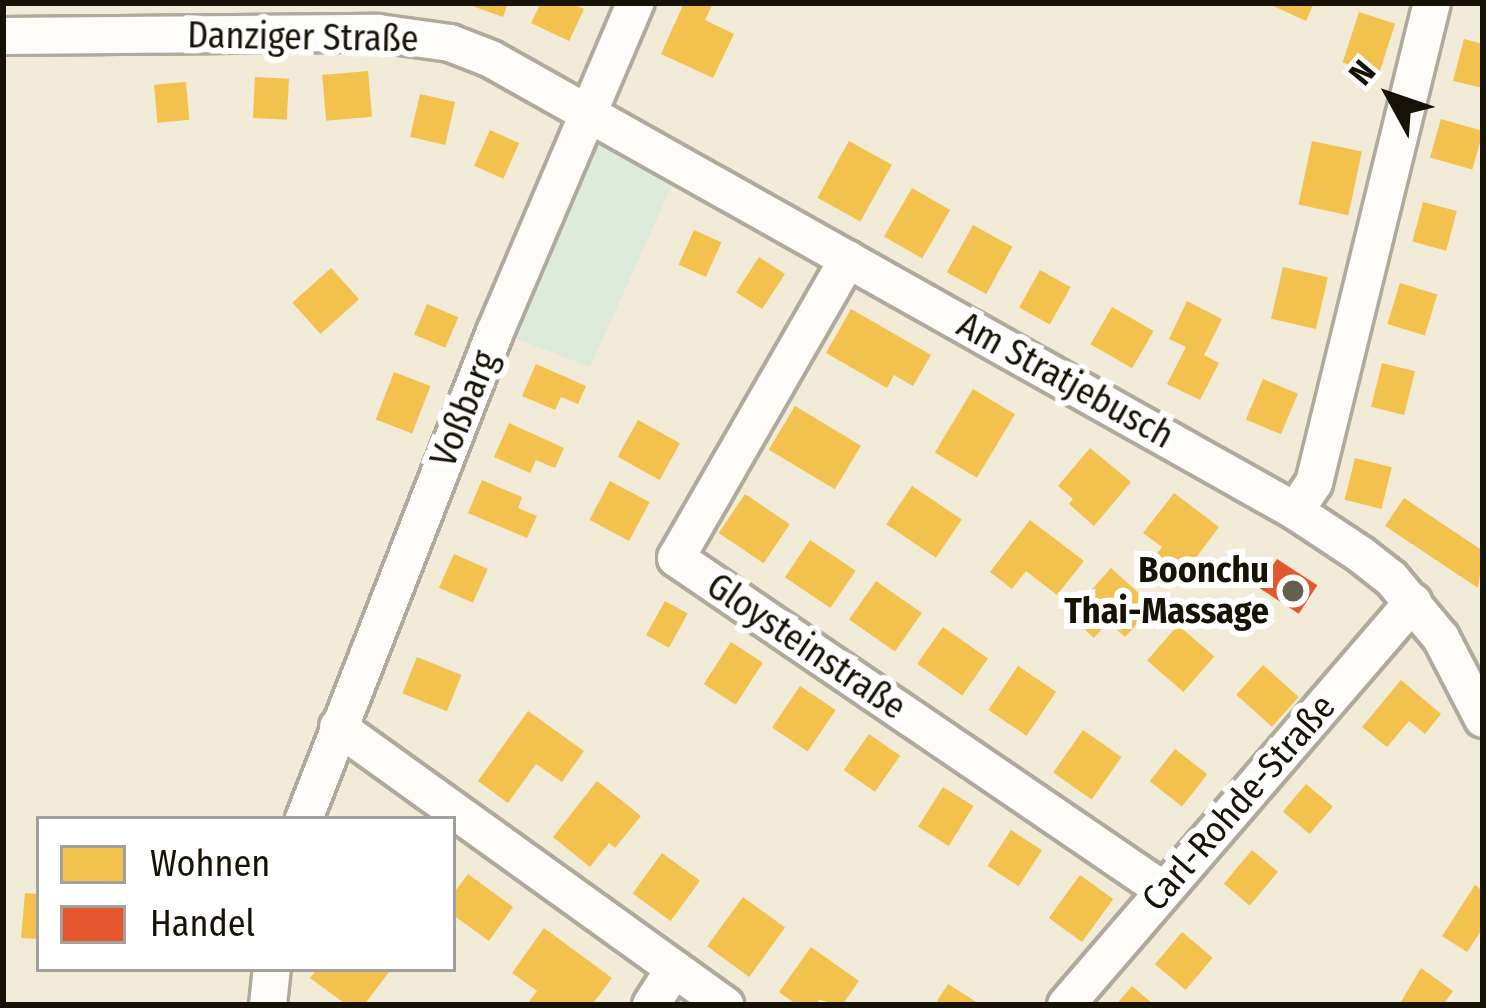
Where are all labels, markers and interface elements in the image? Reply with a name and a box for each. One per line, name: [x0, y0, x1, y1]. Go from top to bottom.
street label: Danziger Straße: [187, 14, 419, 62]
north arrow: [1330, 36, 1450, 156]
text: N: [1341, 52, 1384, 93]
street label: Am Stratjebusch: [950, 304, 1180, 458]
street label: Voßbarg: [422, 345, 508, 473]
place label: Boonchu Thai-Massage: [1064, 548, 1269, 633]
street label: Gloysteinstraße: [698, 565, 914, 729]
marker: Boonchu Thai-Massage: [1280, 578, 1306, 604]
street label: Carl-Rohde-Straße: [1133, 686, 1345, 920]
legend: [36, 816, 456, 972]
text: Wohnen: [150, 842, 270, 886]
text: Handel: [150, 902, 255, 946]

